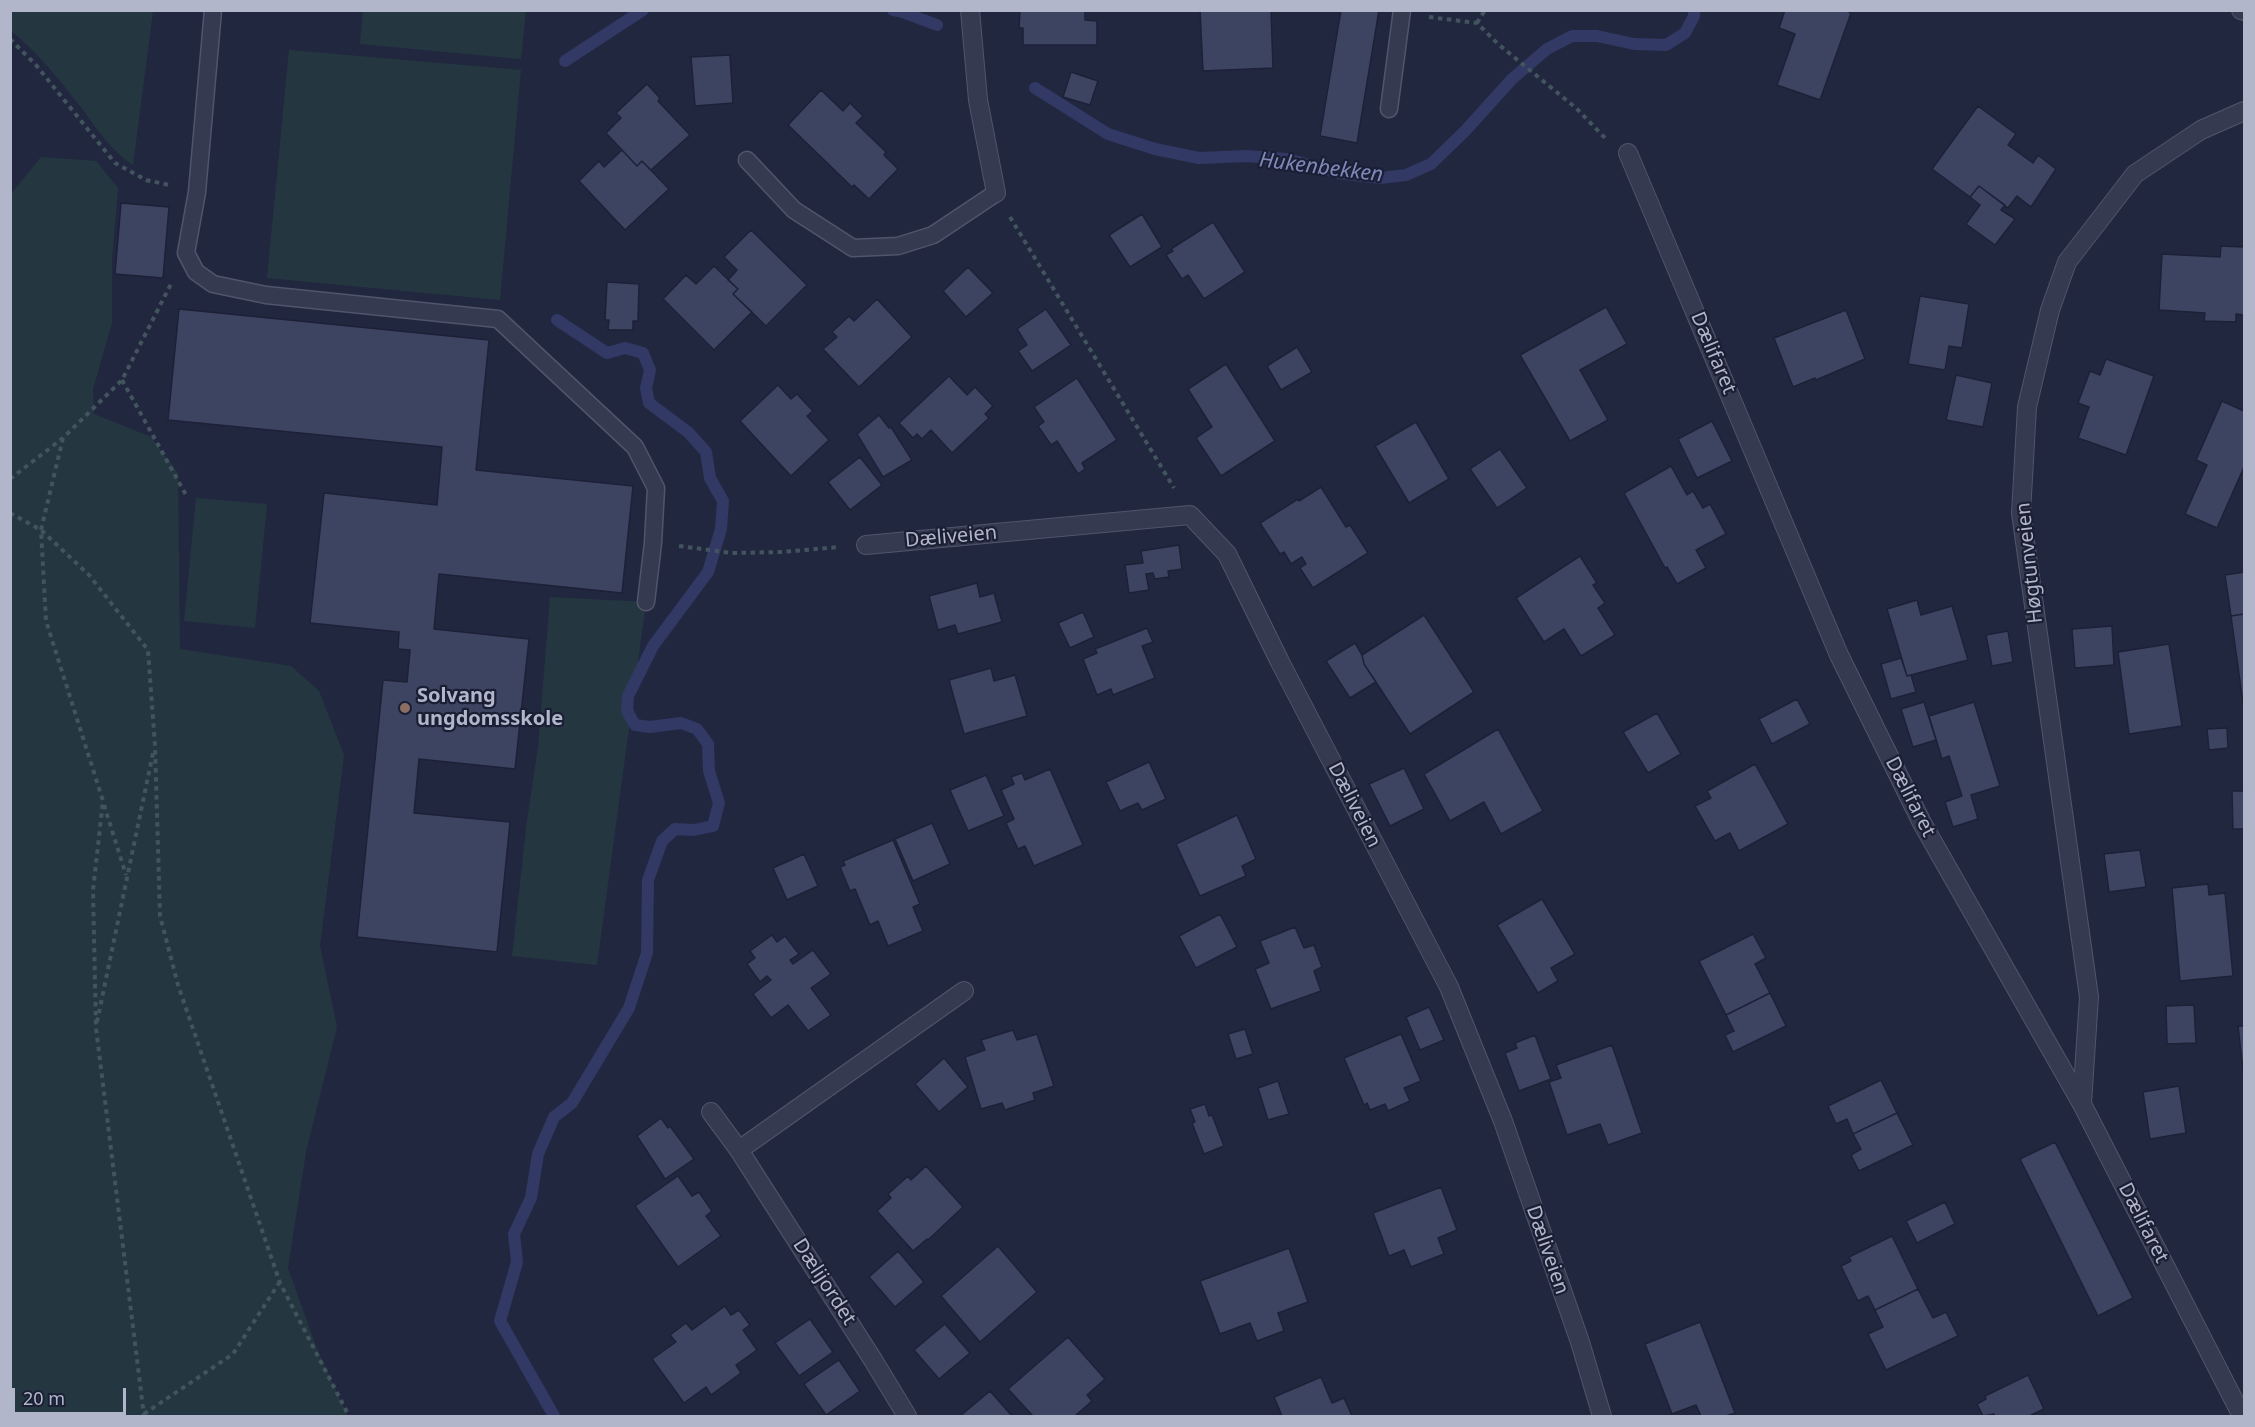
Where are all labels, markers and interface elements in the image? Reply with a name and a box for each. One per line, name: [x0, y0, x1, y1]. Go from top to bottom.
water label: Hukenbekken: [1258, 148, 1384, 188]
street label: Dælifaret: [1685, 308, 1741, 398]
street label: Høgtunveien: [2012, 501, 2048, 625]
street label: Dæliveien: [904, 521, 998, 553]
place label: Solvang ungdomsskole: [417, 684, 563, 731]
marker: Solvang ungdomsskole: [398, 701, 412, 715]
street label: Dælifaret: [1880, 753, 1940, 841]
street label: Dæliveien: [1322, 758, 1386, 852]
street label: Dælifaret: [2113, 1179, 2173, 1267]
street label: Dæliveien: [1521, 1202, 1573, 1298]
street label: Dælijordet: [787, 1234, 861, 1330]
scale bar: [15, 1376, 129, 1414]
text: 20 m: [23, 1386, 65, 1410]

